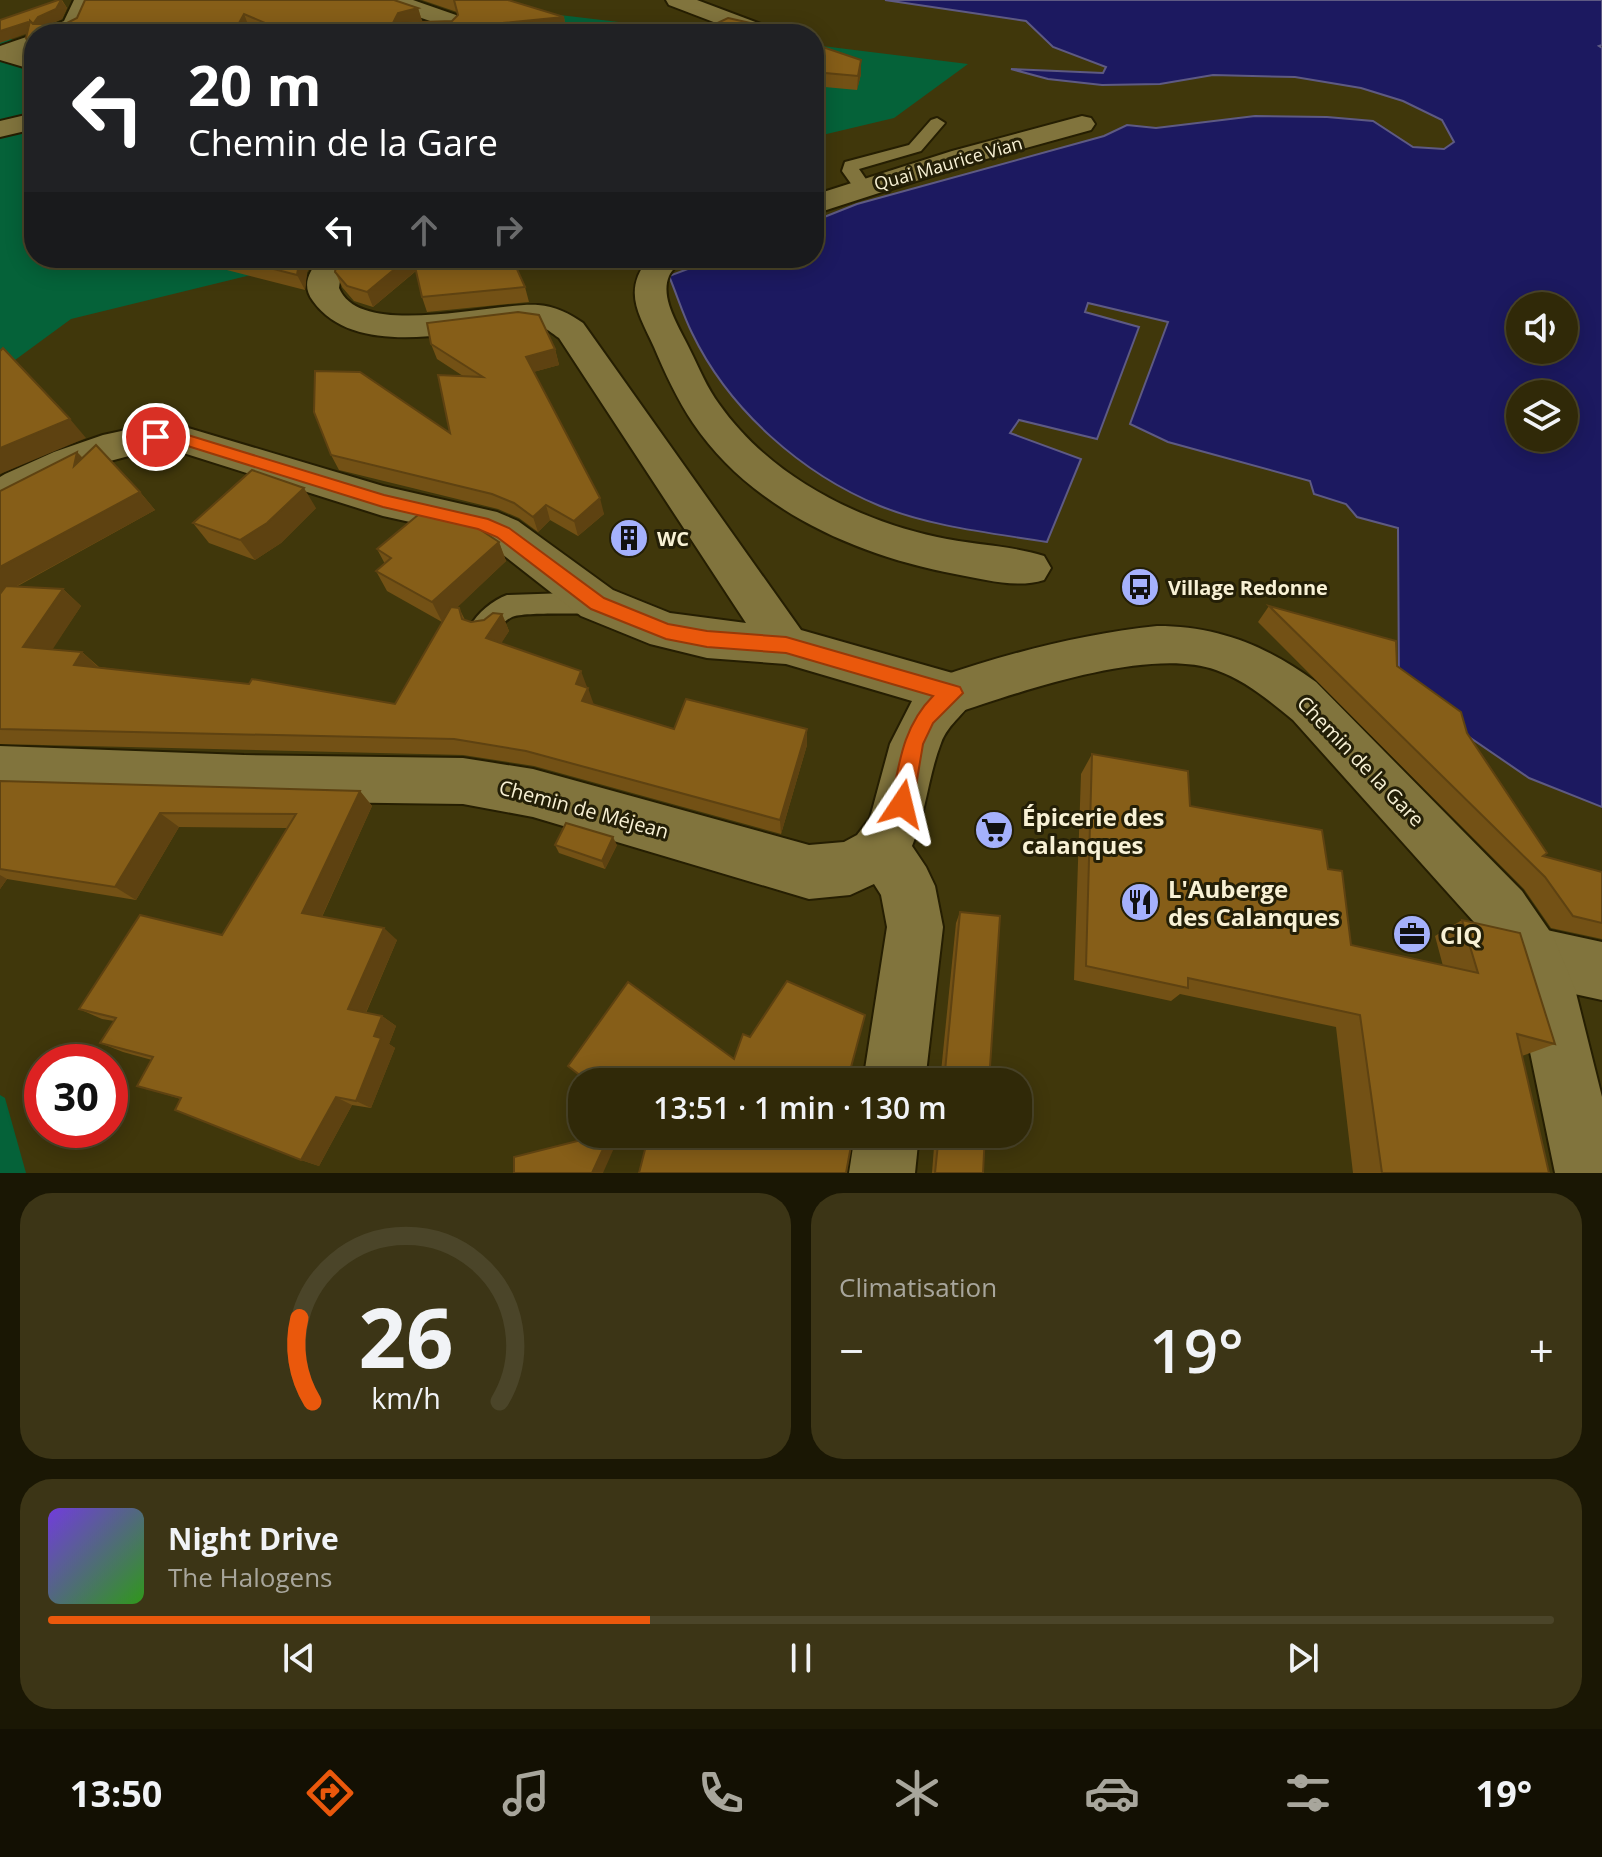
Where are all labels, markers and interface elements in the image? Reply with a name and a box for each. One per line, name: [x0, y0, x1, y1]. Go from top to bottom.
text: 20 m: [188, 46, 322, 122]
icon: left: [56, 56, 160, 160]
text: Chemin de la Gare: [188, 118, 498, 167]
street label: Quai Maurice Vian: [871, 130, 1025, 196]
icon: left: [318, 208, 362, 252]
icon: ahead: [402, 208, 446, 252]
icon: right: [486, 208, 530, 252]
map controls: [1506, 292, 1578, 452]
button: sound: [1506, 292, 1578, 364]
button: layers: [1506, 380, 1578, 452]
pin: [122, 403, 190, 471]
icon: arrive: [134, 415, 178, 459]
building icon: WC: [608, 517, 650, 559]
place label: WC: [657, 525, 689, 552]
bus stop icon: Village Redonne: [1119, 566, 1161, 608]
place label: Village Redonne: [1168, 574, 1328, 601]
street label: Chemin de la Gare: [1291, 690, 1431, 832]
position arrow: [860, 762, 944, 846]
street label: Chemin de Méjean: [496, 773, 672, 845]
place label: Épicerie des calanques: [1022, 800, 1164, 861]
supermarket icon: Épicerie des calanques: [973, 809, 1015, 851]
place label: L'Auberge des Calanques: [1168, 872, 1340, 933]
restaurant icon: L'Auberge des Calanques: [1119, 881, 1161, 923]
office icon: CIQ: [1391, 913, 1433, 955]
place label: CIQ: [1440, 918, 1482, 951]
speed limit sign: 30: [24, 1044, 128, 1148]
text: 13:51 · 1 min · 130 m: [653, 1087, 947, 1128]
text: Climatisation: [839, 1269, 997, 1305]
text: 26: [358, 1279, 453, 1392]
text: 19°: [1149, 1309, 1244, 1391]
text: −: [839, 1320, 864, 1380]
text: +: [1529, 1320, 1554, 1380]
text: km/h: [371, 1378, 440, 1417]
text: Night Drive: [168, 1518, 339, 1559]
text: The Halogens: [168, 1559, 333, 1595]
icon: previous: [277, 1636, 321, 1680]
icon: pause: [779, 1636, 823, 1680]
icon: next: [1281, 1636, 1325, 1680]
icon: directions: [302, 1765, 358, 1821]
icon: music: [498, 1765, 554, 1821]
icon: phone: [693, 1765, 749, 1821]
icon: climate: [889, 1765, 945, 1821]
icon: car: [1084, 1765, 1140, 1821]
icon: filters: [1280, 1765, 1336, 1821]
text: 13:50: [70, 1769, 162, 1818]
text: 19°: [1476, 1769, 1532, 1818]

